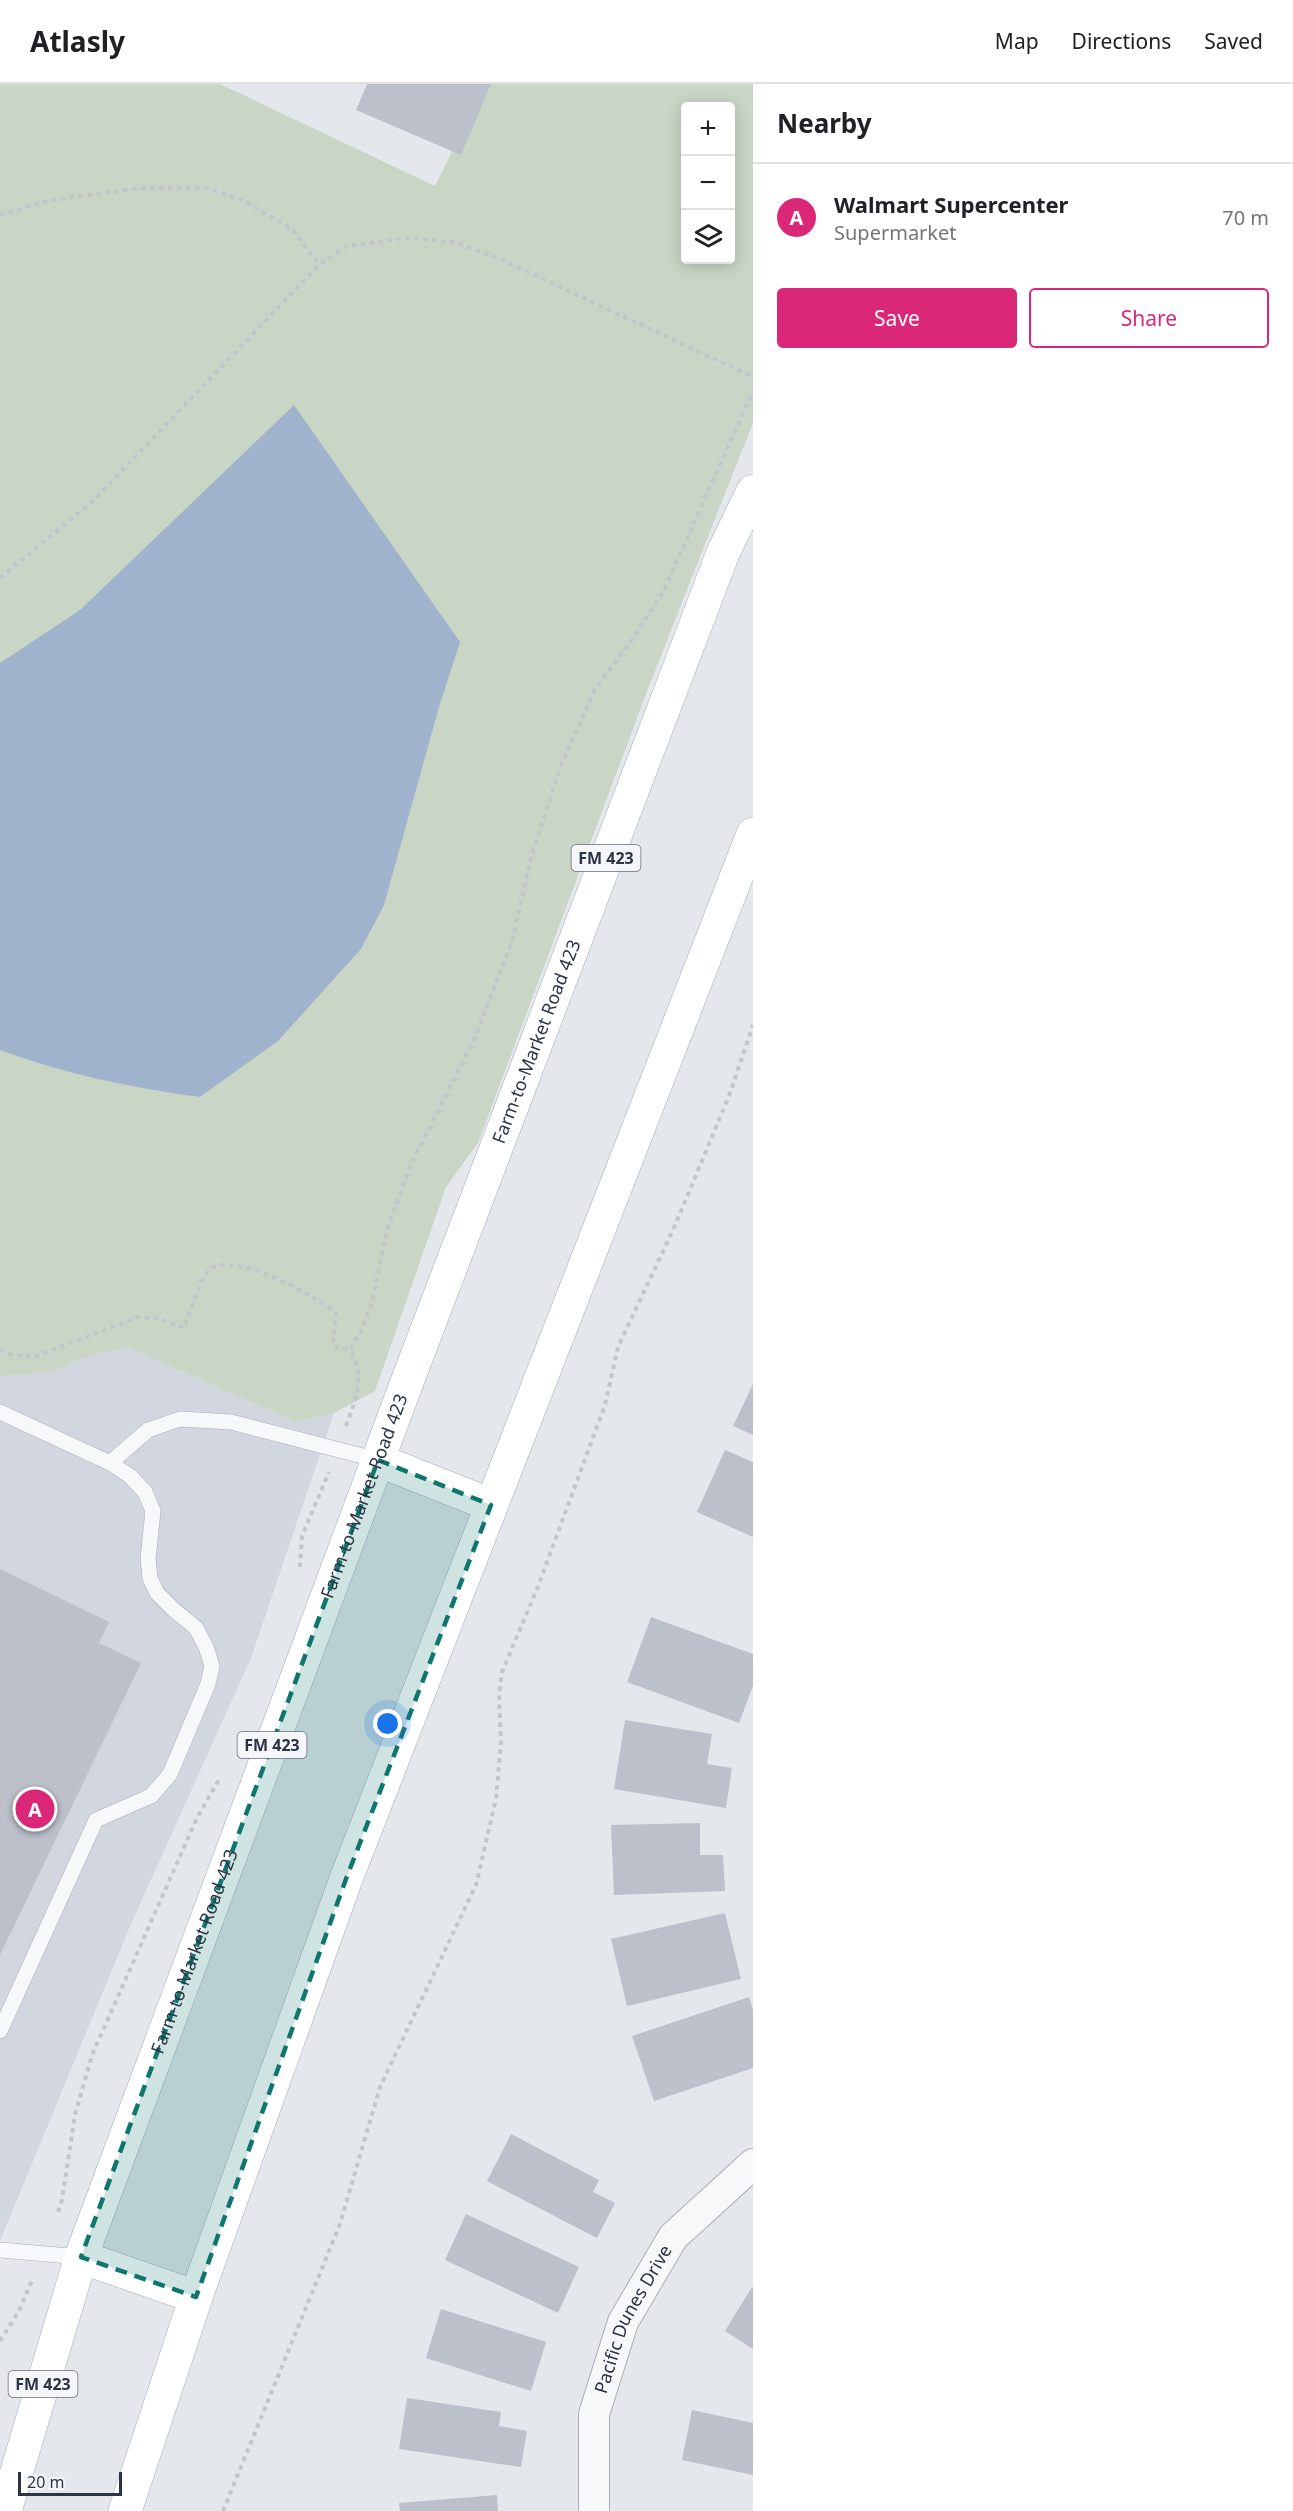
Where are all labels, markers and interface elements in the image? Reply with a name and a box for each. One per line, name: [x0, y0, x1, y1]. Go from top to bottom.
text: Atlasly: [30, 22, 125, 60]
text: Map: [995, 27, 1039, 55]
text: Directions: [1072, 27, 1171, 55]
text: Saved: [1204, 27, 1263, 55]
map controls: [681, 102, 735, 264]
button: +: [681, 102, 735, 156]
text: Nearby: [777, 105, 872, 141]
button: −: [681, 156, 735, 210]
text: Walmart Supercenter: [834, 189, 1068, 219]
text: A: [790, 204, 803, 231]
text: 70 m: [1222, 204, 1269, 231]
button: layers: [681, 210, 735, 264]
text: Supermarket: [834, 219, 957, 246]
button: Save: [777, 288, 1017, 348]
button: Share: [1029, 288, 1269, 348]
road number: FM 423: [572, 845, 640, 871]
street label: Farm-to-Market Road 423: [486, 936, 586, 1147]
street label: Farm-to-Market Road 423: [314, 1390, 413, 1601]
your location: [373, 1709, 402, 1738]
road number: FM 423: [238, 1732, 306, 1758]
pin: A: [15, 1786, 54, 1832]
street label: Farm-to-Market Road 423: [145, 1846, 243, 2057]
street label: Pacific Dunes Drive: [588, 2240, 677, 2396]
road number: FM 423: [9, 2371, 78, 2397]
scale bar: [18, 2469, 122, 2496]
text: 20 m: [27, 2471, 64, 2493]

